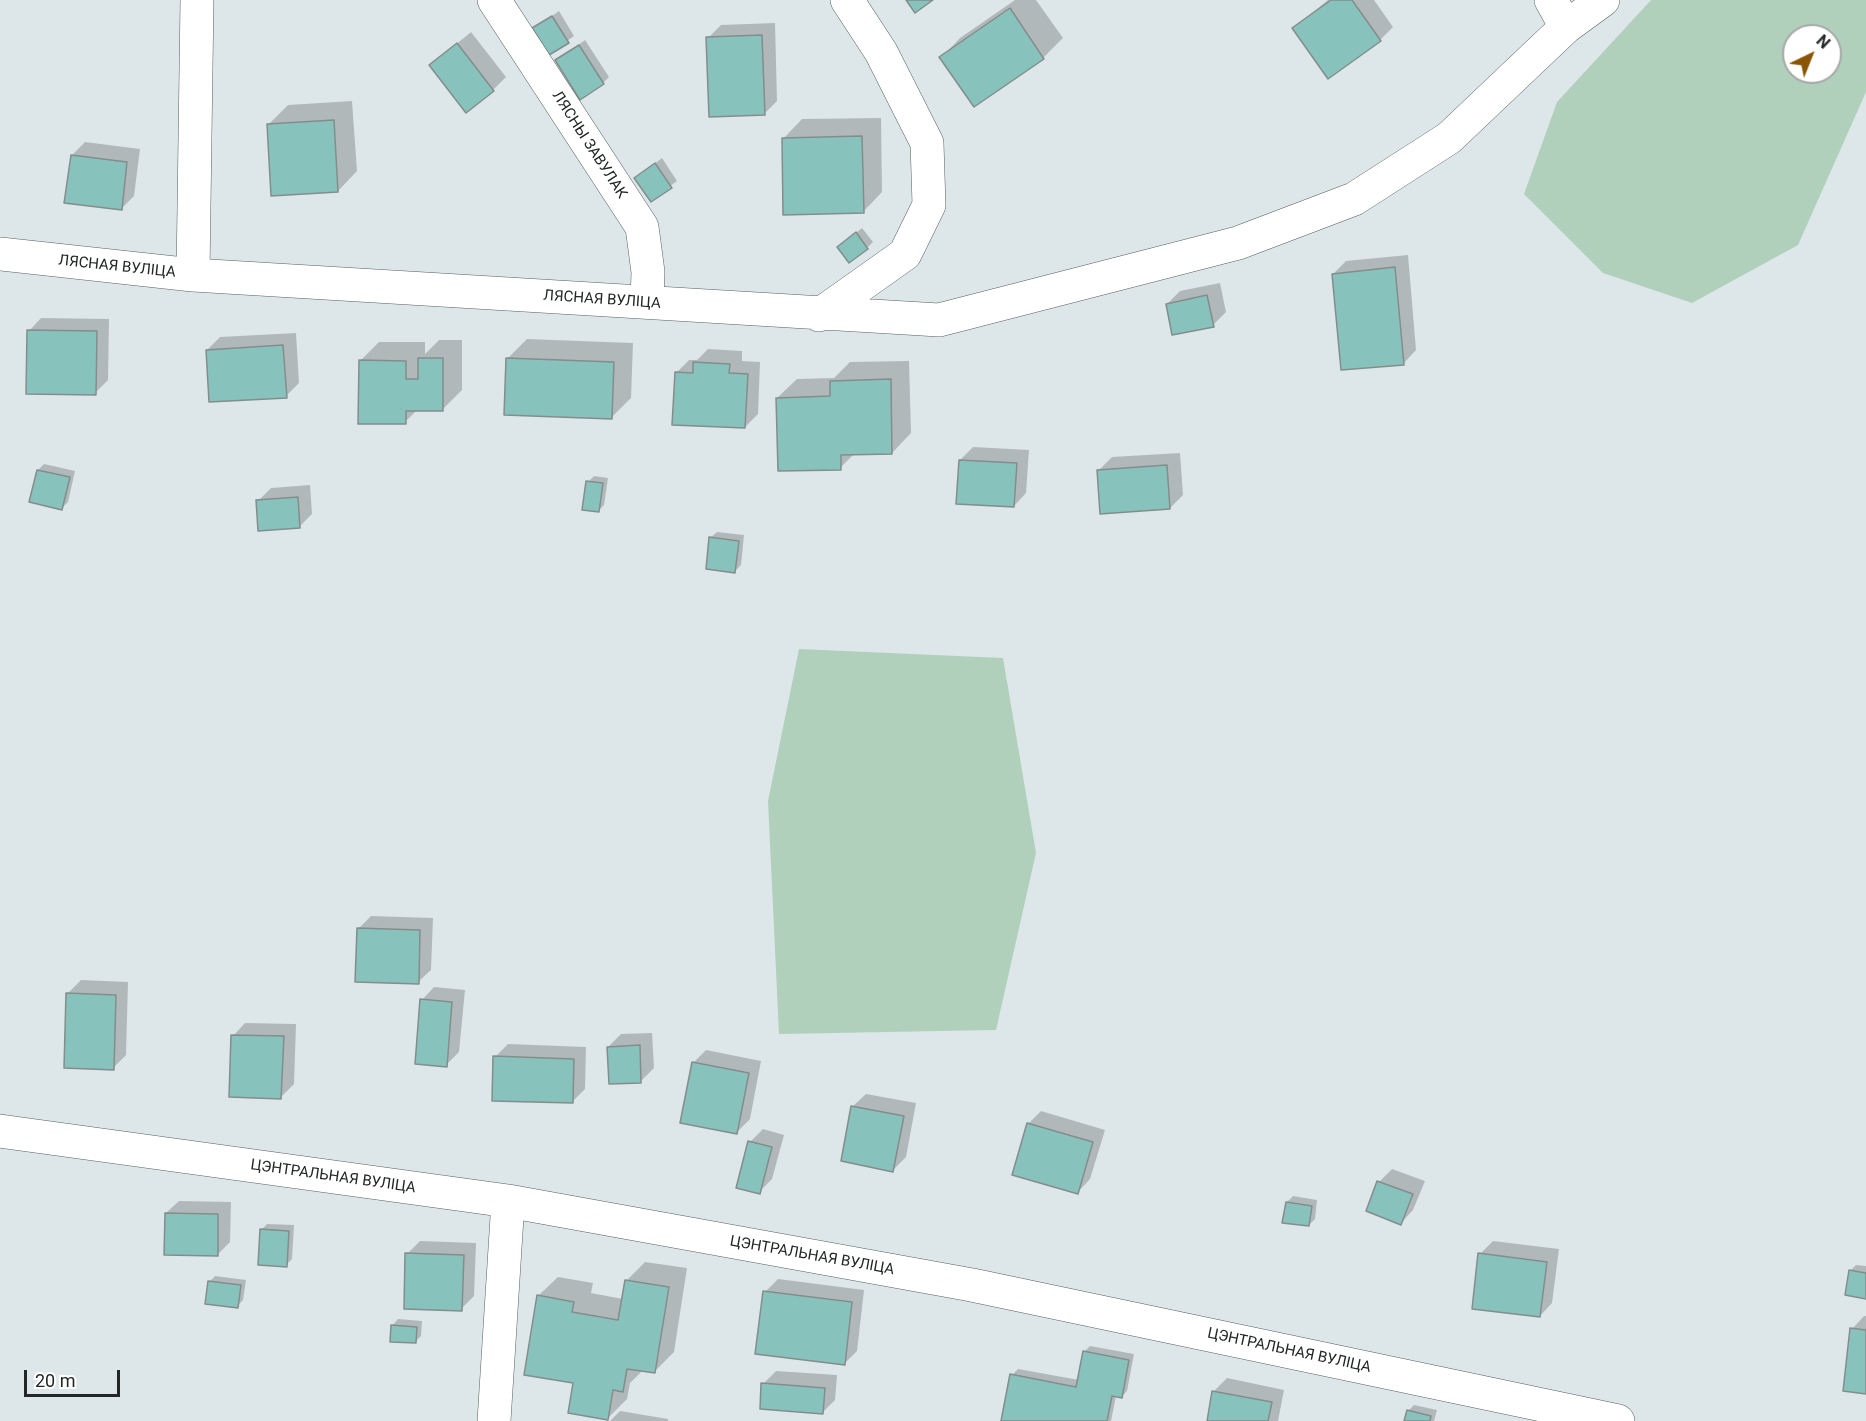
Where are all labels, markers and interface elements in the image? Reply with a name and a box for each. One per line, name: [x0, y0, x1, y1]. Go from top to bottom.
north arrow: [1782, 24, 1842, 84]
text: N: [1813, 31, 1834, 53]
street label: ЛЯСНЫ ЗАВУЛАК: [548, 88, 630, 202]
street label: ЛЯСНАЯ ВУЛІЦА: [58, 252, 176, 282]
street label: ЛЯСНАЯ ВУЛІЦА: [543, 287, 661, 313]
street label: ЦЭНТРАЛЬНАЯ ВУЛІЦА: [249, 1156, 417, 1198]
street label: ЦЭНТРАЛЬНАЯ ВУЛІЦА: [728, 1233, 896, 1279]
street label: ЦЭНТРАЛЬНАЯ ВУЛІЦА: [1206, 1325, 1372, 1377]
scale bar: [27, 1358, 123, 1396]
text: 20 m: [35, 1370, 75, 1391]

